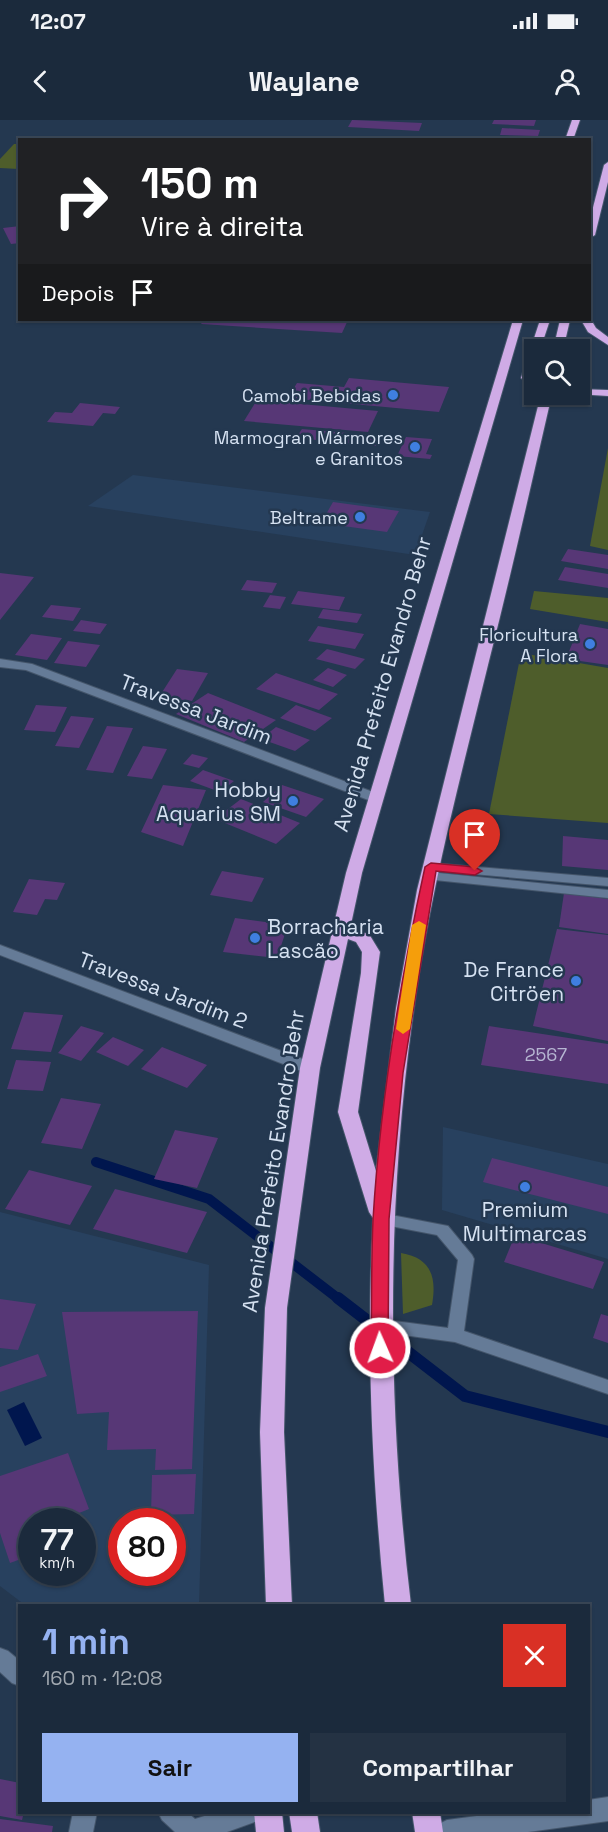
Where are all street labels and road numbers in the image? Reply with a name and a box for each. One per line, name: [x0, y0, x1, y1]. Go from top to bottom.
street label: Avenida Prefeito Evandro Behr: [327, 533, 437, 835]
street label: Travessa Jardim: [116, 668, 276, 750]
street label: Travessa Jardim 2: [75, 945, 251, 1035]
street label: Avenida Prefeito Evandro Behr: [236, 1008, 310, 1314]

